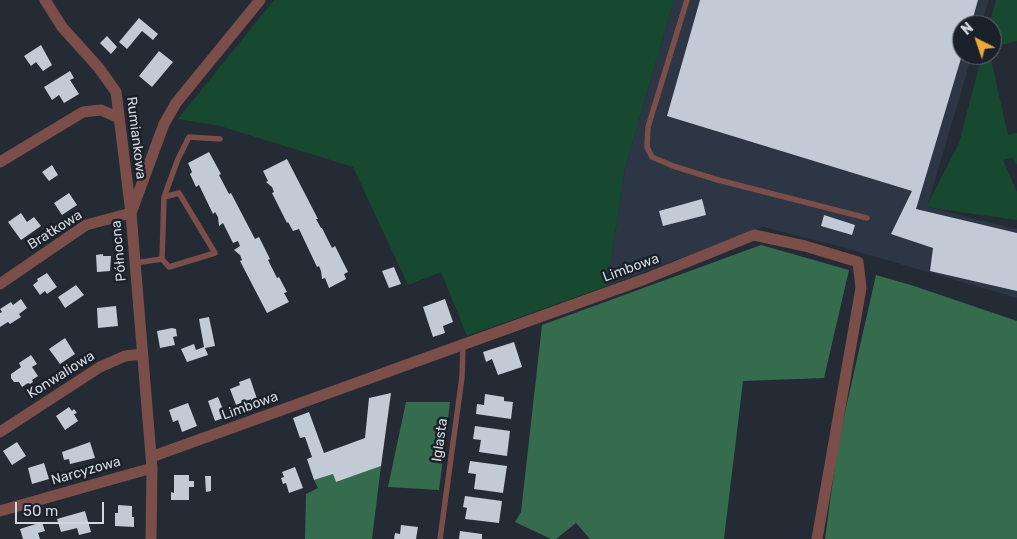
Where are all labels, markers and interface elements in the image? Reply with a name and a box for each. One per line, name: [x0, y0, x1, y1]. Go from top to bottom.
north arrow: [952, 15, 1002, 65]
text: N: [958, 19, 977, 39]
street label: Rumiankowa: [123, 96, 149, 180]
street label: Bratkowa: [25, 207, 85, 253]
street label: Północna: [108, 220, 130, 282]
street label: Limbowa: [601, 250, 661, 286]
street label: Konwaliowa: [24, 348, 98, 402]
street label: Limbowa: [220, 388, 280, 424]
street label: Iglasta: [429, 417, 451, 463]
street label: Narcyzowa: [49, 453, 123, 489]
scale bar: [18, 492, 106, 524]
text: 50 m: [23, 502, 58, 520]

